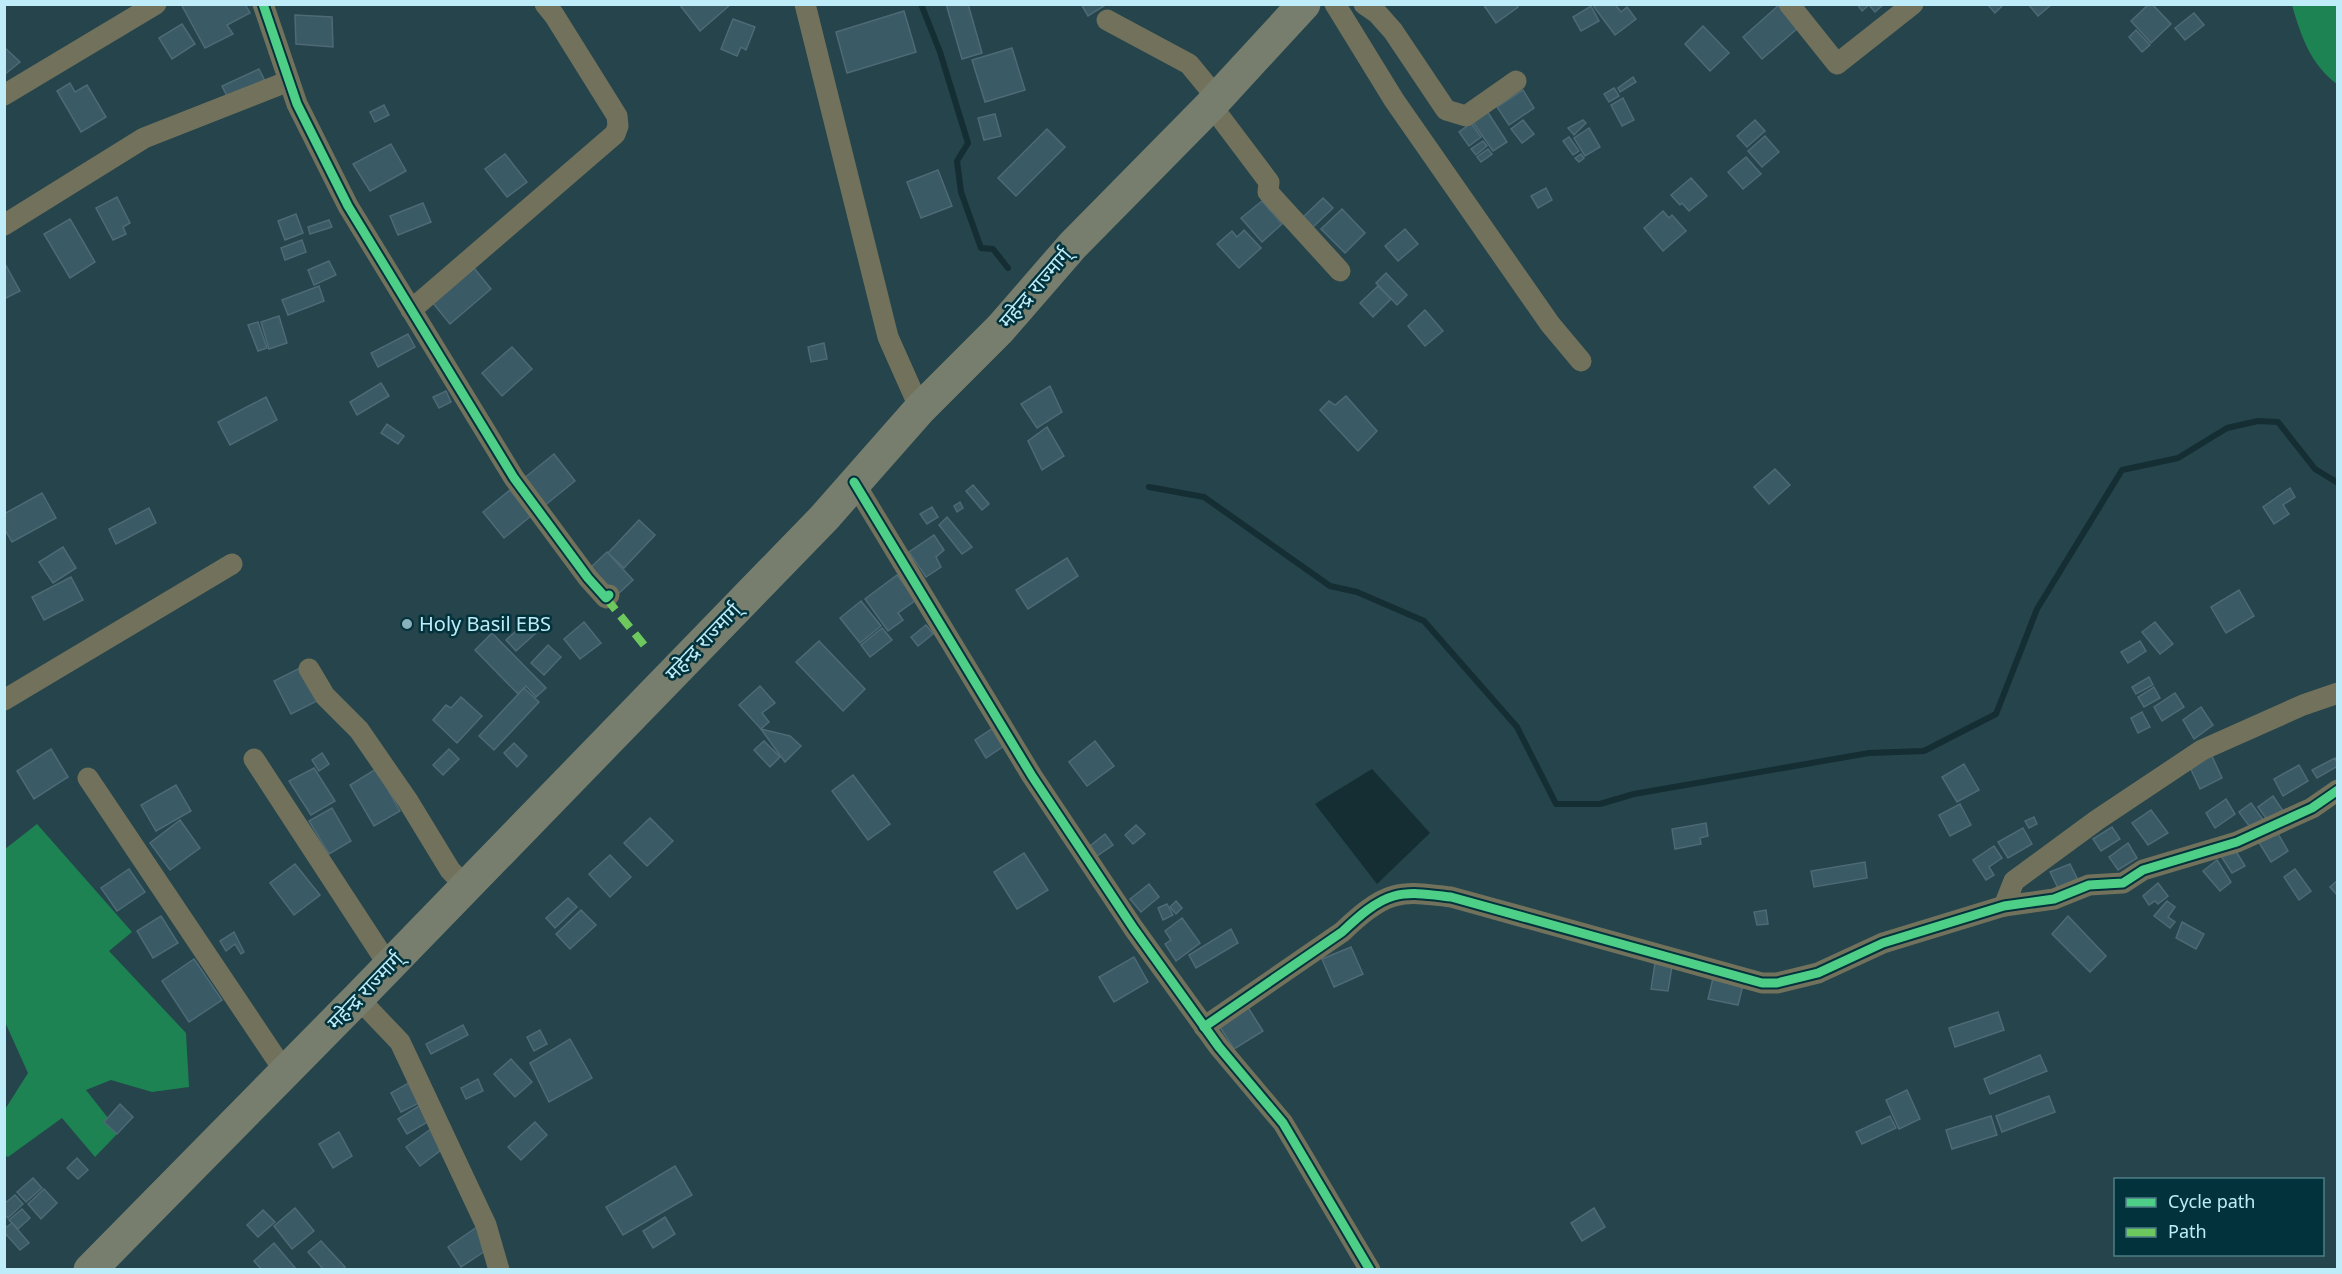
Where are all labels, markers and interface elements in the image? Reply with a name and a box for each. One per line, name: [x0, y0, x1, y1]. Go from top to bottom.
street label: महेन्द्र राज्मार्ग्: [994, 241, 1080, 335]
street label: महेन्द्र राज्मार्ग्: [660, 596, 750, 688]
place label: Holy Basil EBS: [419, 613, 551, 639]
marker: Holy Basil EBS: [400, 617, 414, 631]
street label: महेन्द्र राज्मार्ग्: [322, 945, 412, 1037]
legend: [2114, 1178, 2324, 1256]
text: Cycle path: [2168, 1192, 2255, 1215]
text: Path: [2168, 1222, 2207, 1245]

